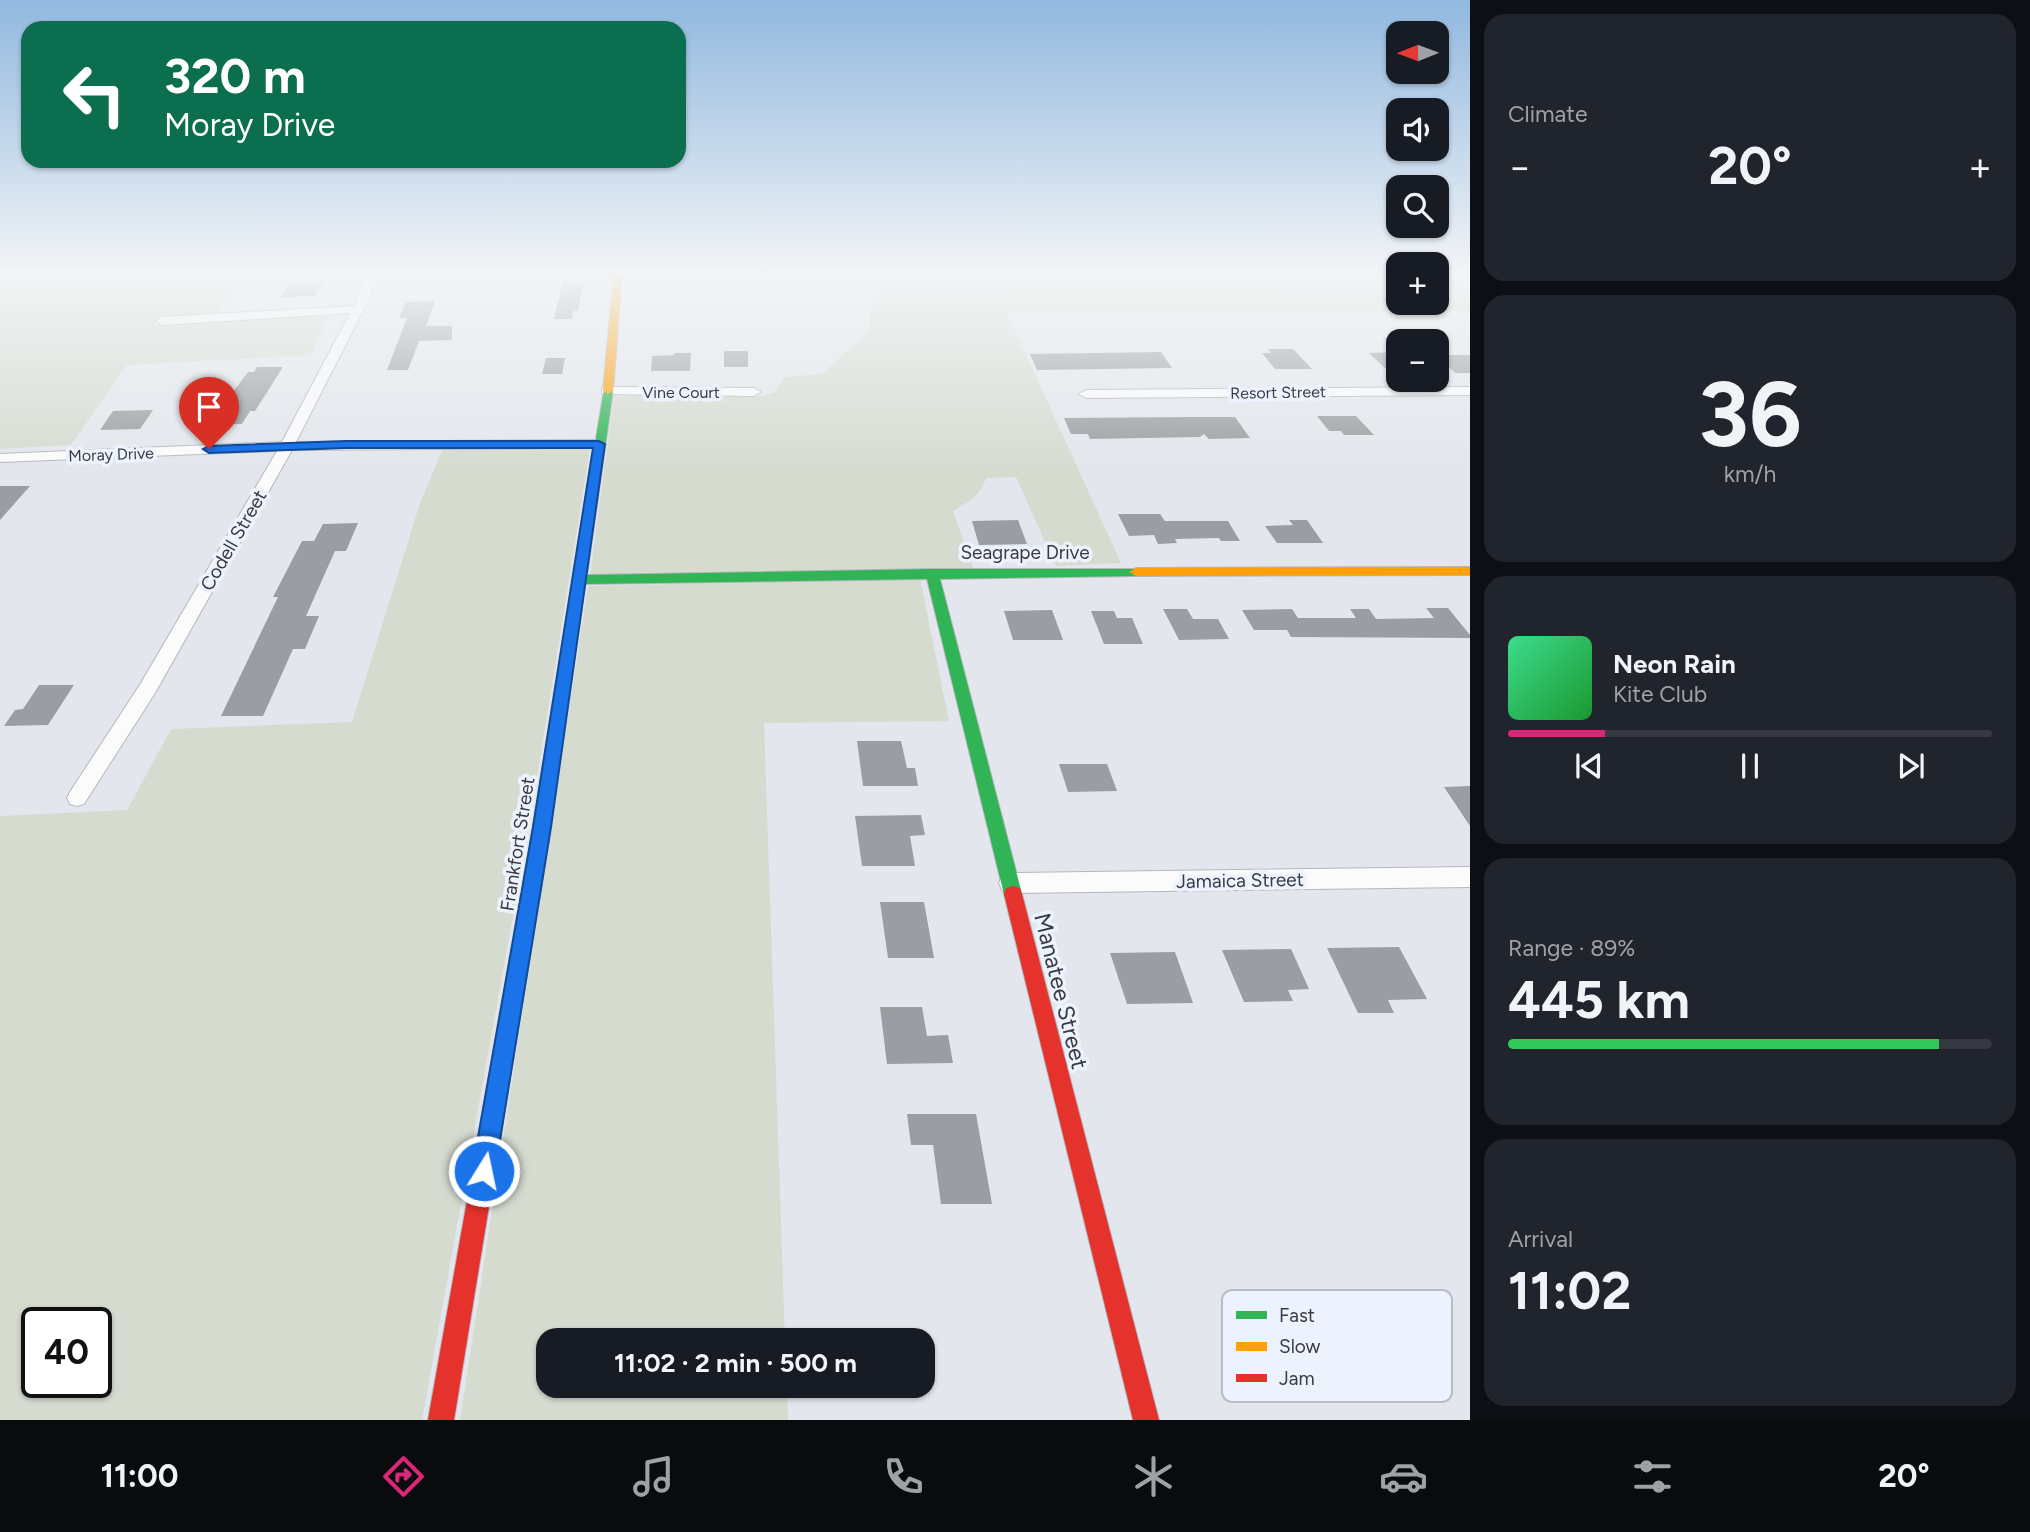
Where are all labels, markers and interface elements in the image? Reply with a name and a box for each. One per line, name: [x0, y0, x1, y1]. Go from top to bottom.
north arrow: [1386, 21, 1449, 84]
map controls: [1386, 21, 1449, 392]
text: 320 m: [164, 46, 306, 105]
icon: left: [49, 49, 140, 140]
button: sound: [1386, 98, 1449, 161]
text: Climate: [1508, 100, 1587, 128]
text: Moray Drive: [164, 106, 335, 144]
text: 20°: [1708, 135, 1792, 197]
text: −: [1508, 144, 1532, 190]
text: +: [1968, 144, 1992, 190]
button: search: [1386, 175, 1449, 238]
button: +: [1386, 252, 1449, 315]
button: −: [1386, 329, 1449, 392]
text: 36: [1698, 360, 1802, 469]
pin: [179, 377, 239, 449]
street label: Resort Street: [1230, 382, 1326, 403]
street label: Vine Court: [642, 383, 720, 402]
icon: arrive: [190, 388, 228, 426]
street label: Moray Drive: [68, 444, 154, 465]
text: km/h: [1724, 460, 1776, 488]
street label: Codell Street: [195, 486, 272, 595]
street label: Seagrape Drive: [960, 541, 1090, 564]
text: Neon Rain: [1613, 648, 1736, 680]
text: Kite Club: [1613, 680, 1707, 708]
icon: previous: [1570, 747, 1608, 785]
icon: pause: [1731, 747, 1769, 785]
icon: next: [1892, 747, 1930, 785]
street label: Frankfort Street: [496, 775, 539, 913]
street label: Jamaica Street: [1176, 868, 1304, 893]
street label: Manatee Street: [1028, 910, 1094, 1072]
text: Range · 89%: [1508, 934, 1635, 962]
text: 445 km: [1508, 969, 1690, 1031]
position arrow: [447, 1134, 521, 1208]
text: Arrival: [1508, 1225, 1573, 1253]
text: 11:02: [1508, 1260, 1631, 1322]
legend: [1222, 1290, 1452, 1402]
text: Fast: [1279, 1304, 1315, 1327]
speed limit sign: 40: [21, 1307, 112, 1398]
text: Slow: [1279, 1335, 1321, 1358]
text: 11:02 · 2 min · 500 m: [614, 1347, 857, 1379]
text: Jam: [1279, 1367, 1315, 1390]
icon: directions: [379, 1452, 428, 1501]
icon: music: [629, 1452, 678, 1501]
icon: phone: [879, 1452, 928, 1501]
icon: climate: [1129, 1452, 1178, 1501]
icon: car: [1379, 1452, 1428, 1501]
icon: filters: [1628, 1452, 1677, 1501]
text: 11:00: [100, 1457, 179, 1495]
text: 20°: [1878, 1457, 1930, 1495]

